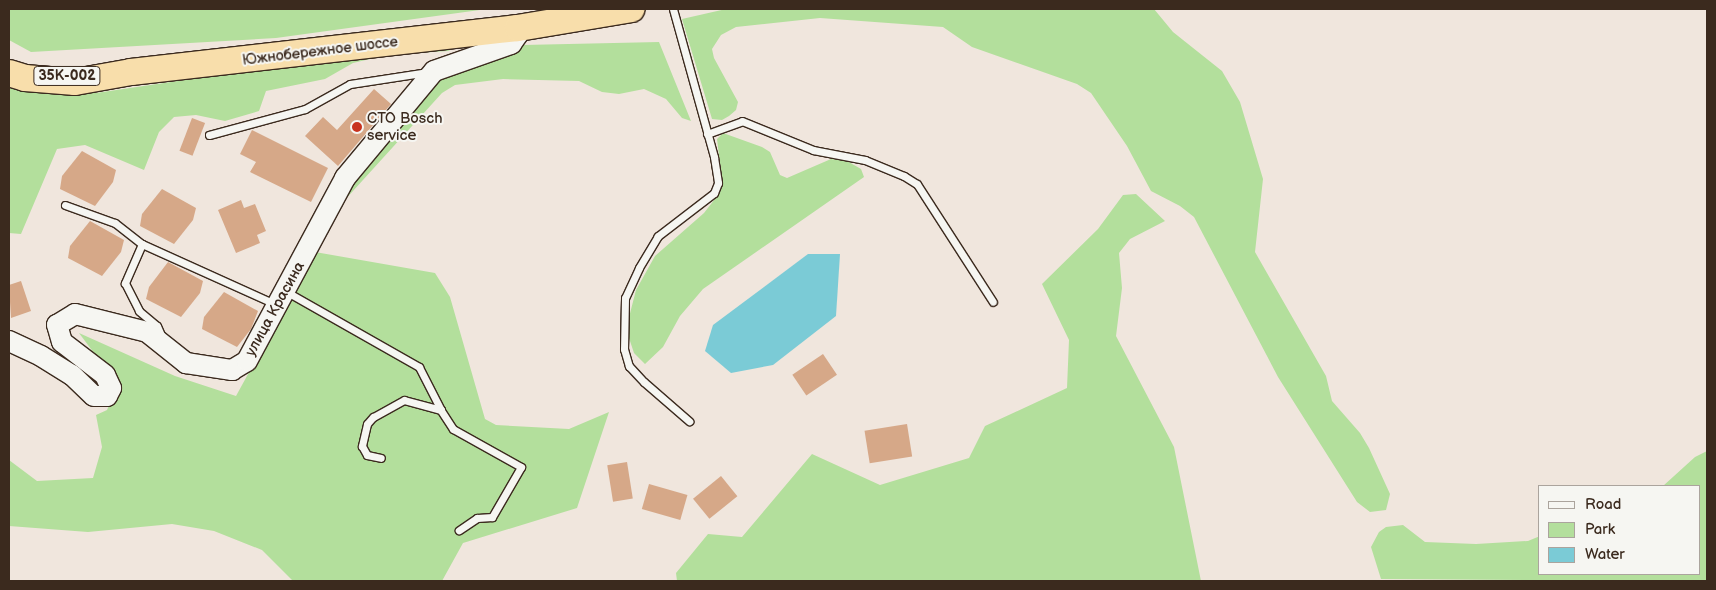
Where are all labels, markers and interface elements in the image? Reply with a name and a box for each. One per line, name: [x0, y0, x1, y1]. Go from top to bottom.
street label: Южнобережное шоссе: [241, 33, 399, 69]
road number: 35К-002: [33, 64, 101, 88]
place label: СТО Bosch service: [367, 109, 442, 144]
marker: СТО Bosch service: [351, 121, 363, 133]
street label: улица Красина: [242, 258, 308, 360]
legend: [1538, 485, 1701, 575]
text: Road: [1585, 495, 1621, 514]
text: Park: [1585, 520, 1615, 539]
text: Water: [1585, 545, 1625, 564]

